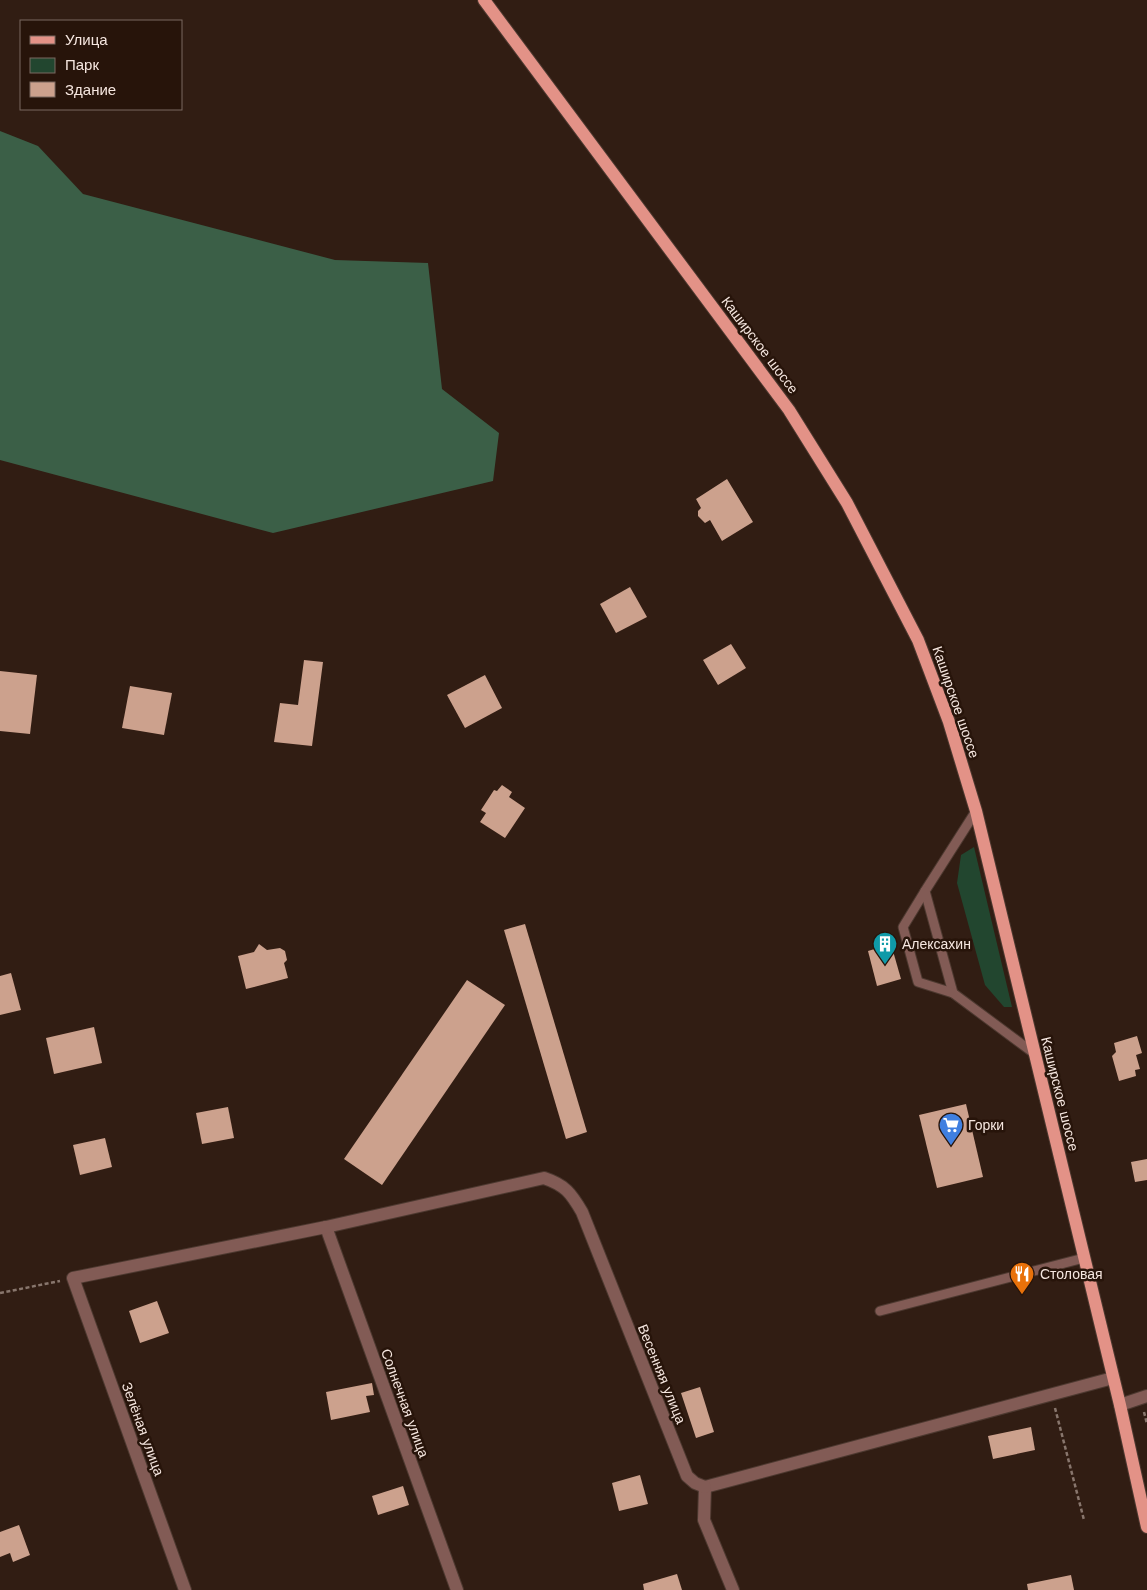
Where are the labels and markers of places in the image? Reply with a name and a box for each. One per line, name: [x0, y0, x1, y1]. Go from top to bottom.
building icon: Алексахин: [872, 931, 898, 965]
place label: Алексахин: [902, 936, 971, 952]
supermarket icon: Горки: [938, 1112, 964, 1146]
place label: Горки: [968, 1117, 1004, 1133]
restaurant icon: Столовая: [1009, 1261, 1035, 1295]
place label: Столовая: [1040, 1266, 1103, 1282]

